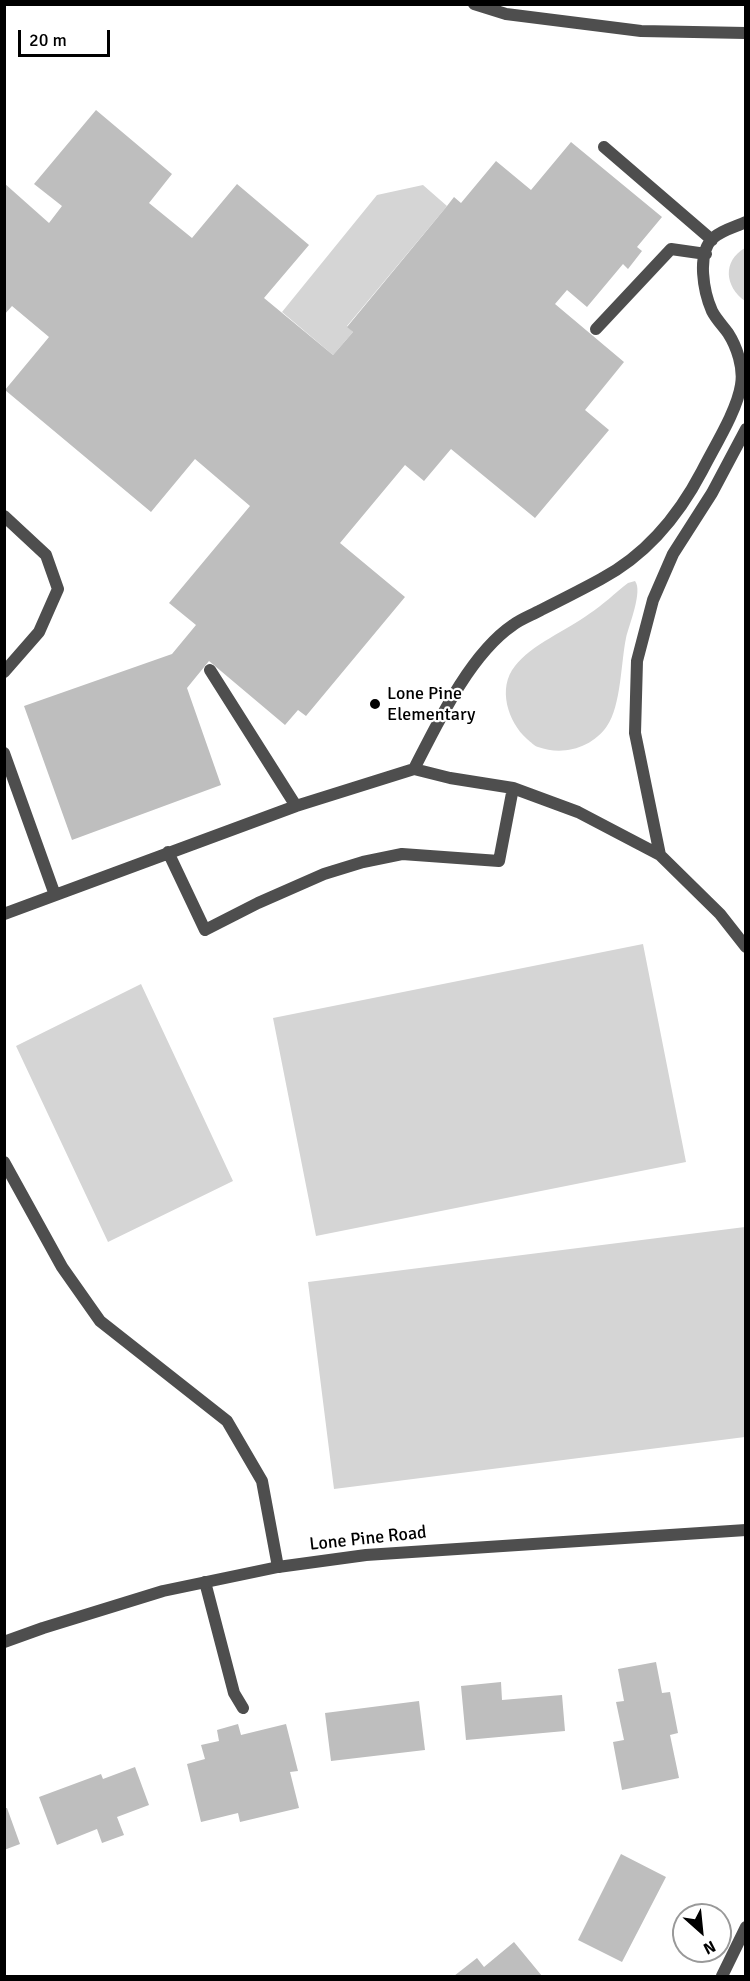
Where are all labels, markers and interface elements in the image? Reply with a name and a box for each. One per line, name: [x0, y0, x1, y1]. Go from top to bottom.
scale bar: [21, 18, 112, 56]
text: 20 m: [29, 29, 67, 51]
place label: Lone Pine Elementary: [387, 683, 475, 726]
marker: Lone Pine Elementary: [368, 697, 382, 711]
street label: Lone Pine Road: [308, 1522, 428, 1556]
north arrow: [672, 1903, 732, 1963]
text: N: [700, 1936, 719, 1959]

